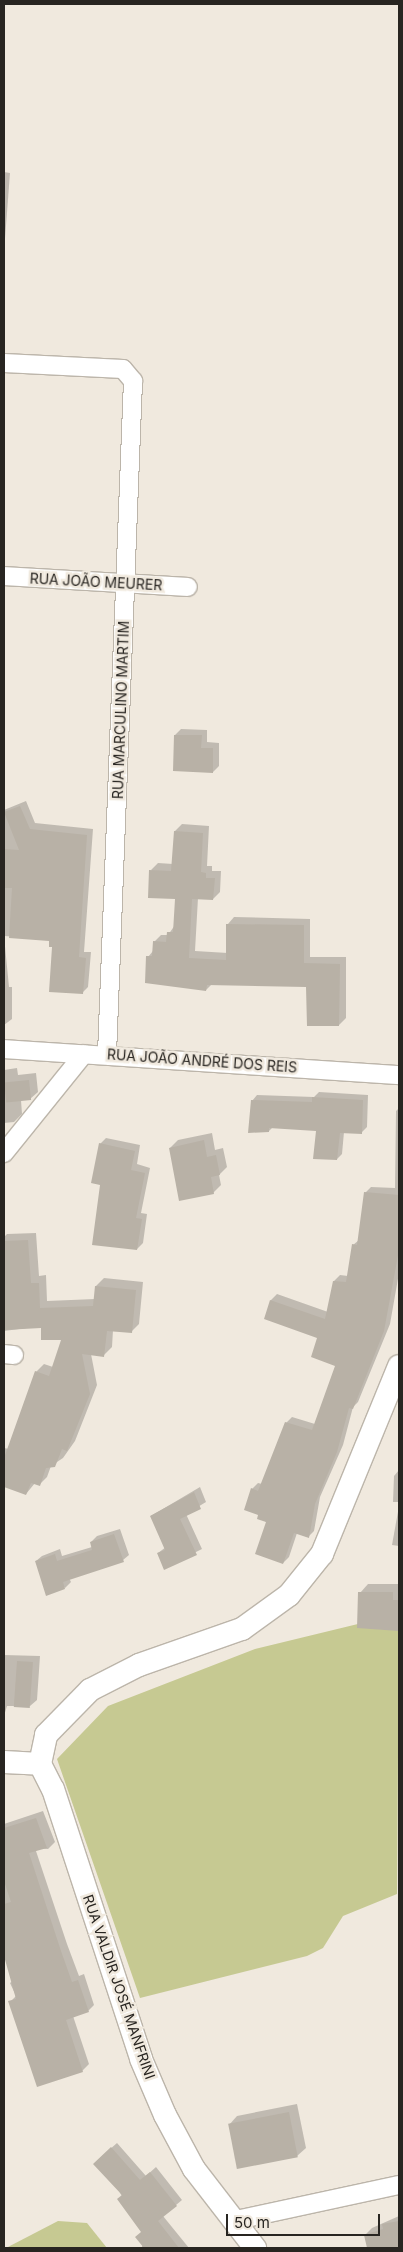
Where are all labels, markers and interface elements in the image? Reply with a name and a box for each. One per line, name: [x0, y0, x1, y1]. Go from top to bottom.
street label: RUA JOÃO MEURER: [29, 570, 163, 594]
street label: RUA MARCULINO MARTIM: [109, 621, 133, 799]
street label: RUA JOÃO ANDRÉ DOS REIS: [106, 1046, 298, 1076]
street label: RUA VALDIR JOSÉ MANFRINI: [79, 1893, 159, 2081]
scale bar: [228, 2204, 382, 2236]
text: 50 m: [234, 2213, 270, 2232]

